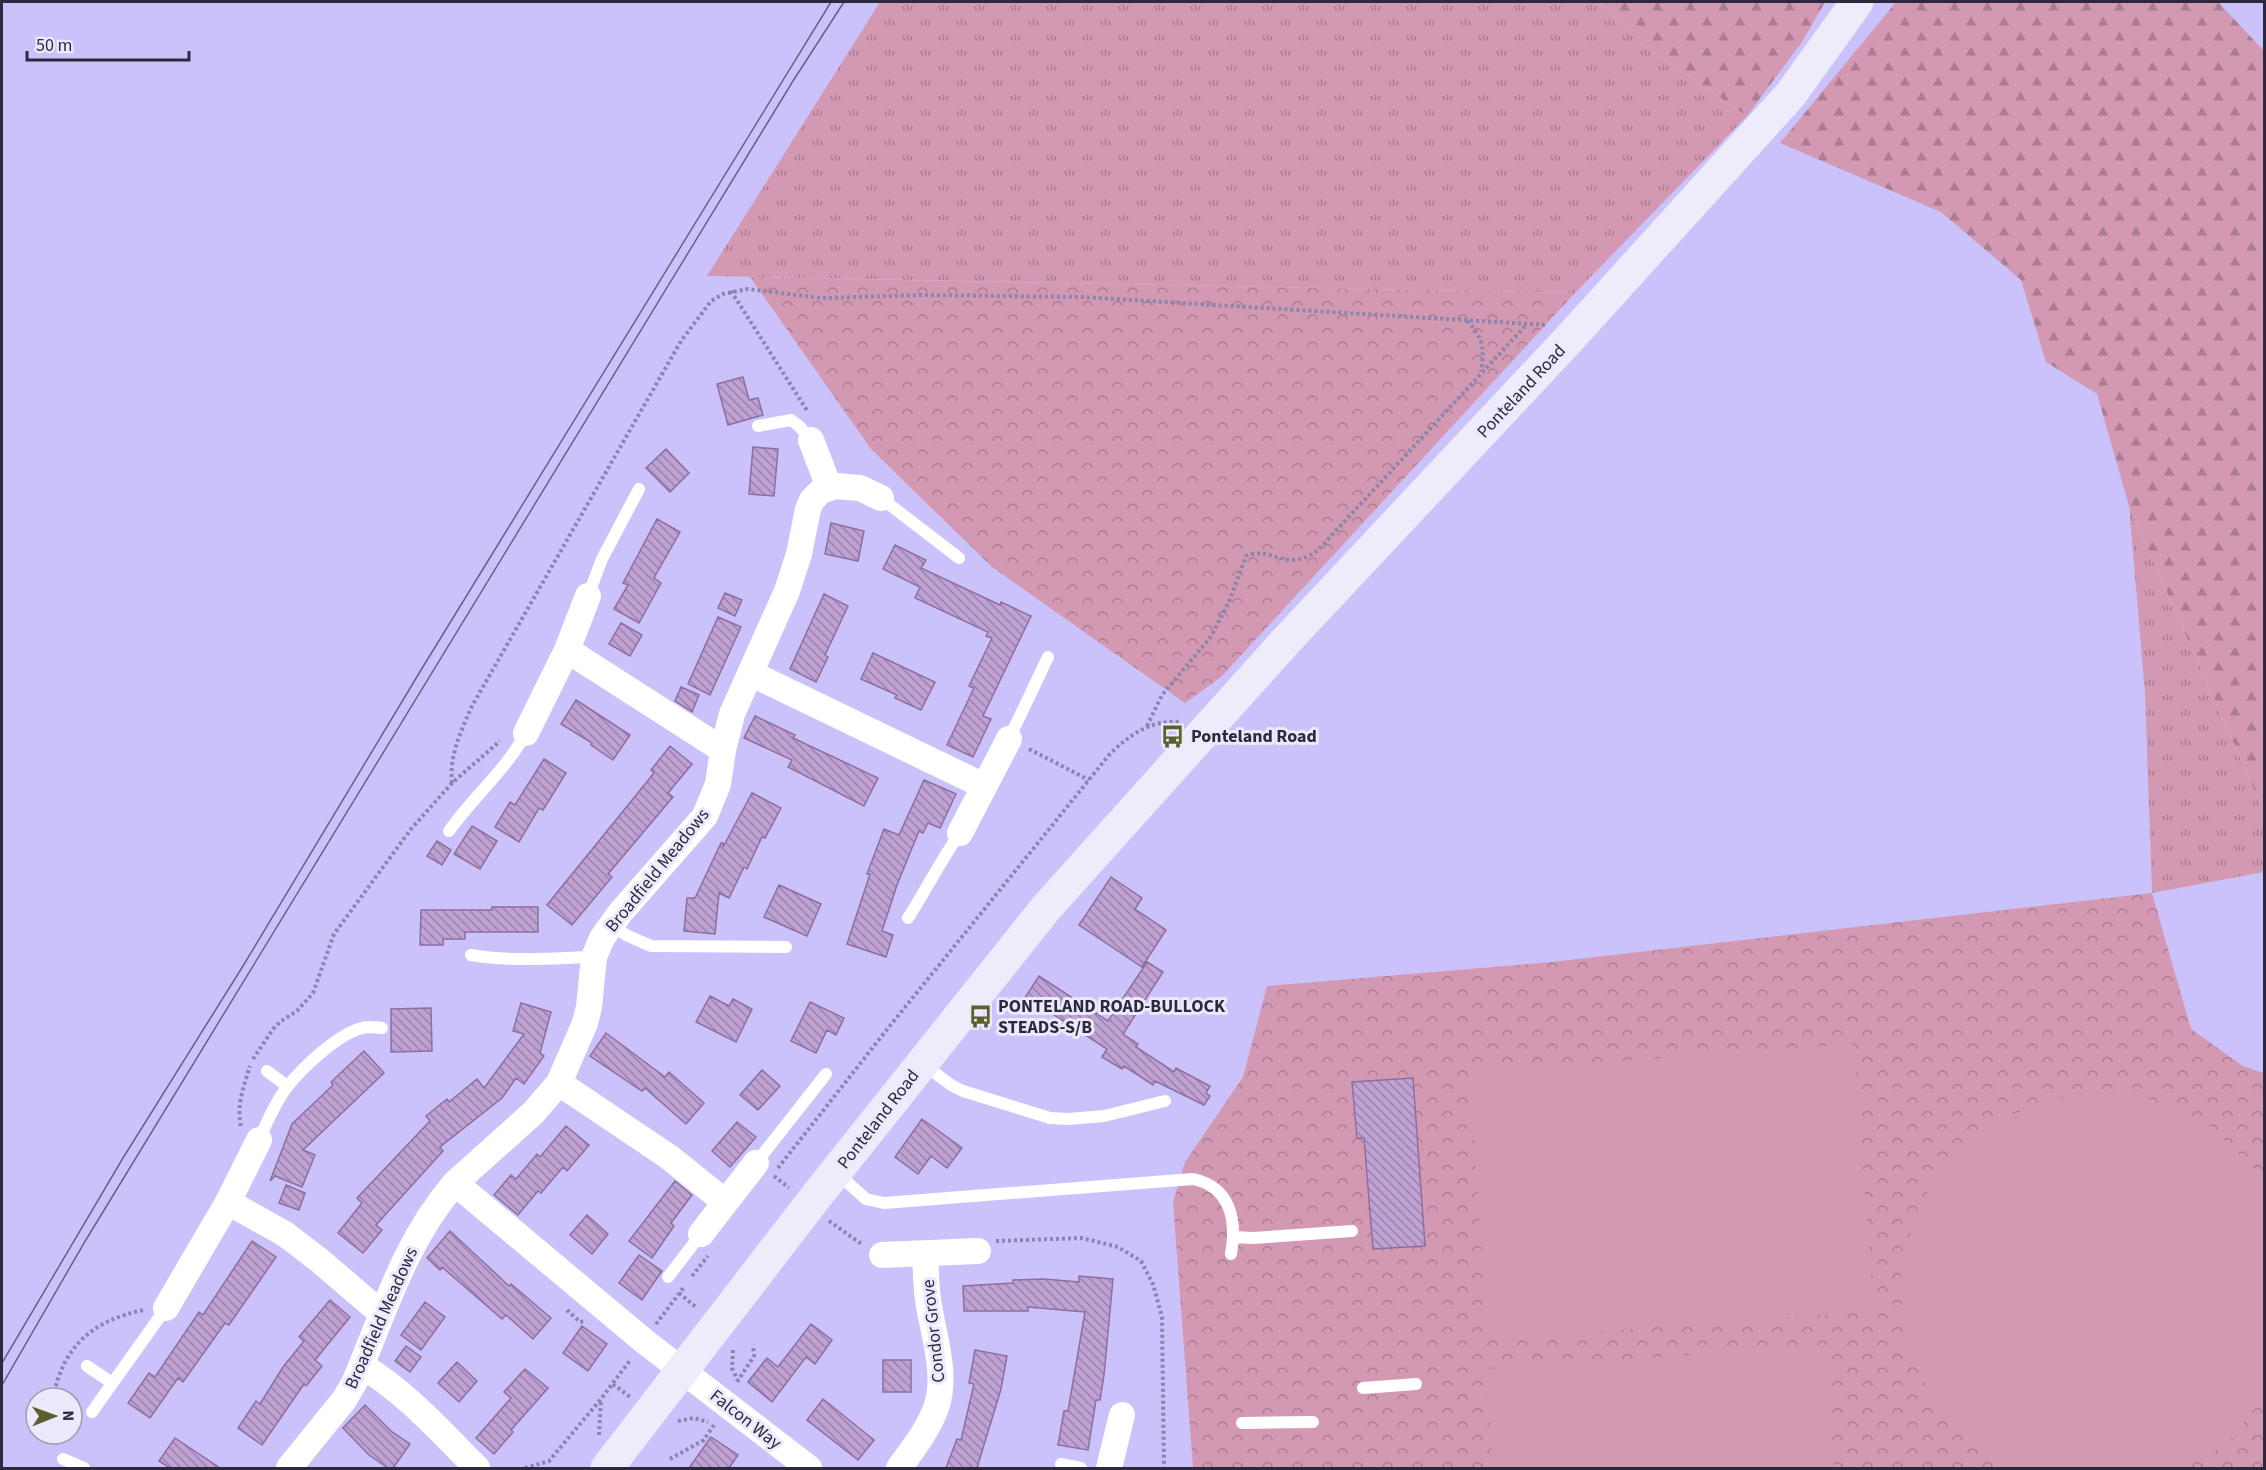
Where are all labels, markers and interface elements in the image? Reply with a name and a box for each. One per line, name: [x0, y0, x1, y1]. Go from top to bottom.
scale bar: [27, 24, 189, 62]
text: 50 m: [36, 33, 72, 58]
street label: Ponteland Road: [1471, 339, 1571, 444]
bus stop icon: Ponteland Road: [1160, 723, 1186, 749]
place label: Ponteland Road: [1191, 724, 1317, 749]
street label: Broadfield Meadows: [600, 803, 715, 938]
place label: PONTELAND ROAD-BULLOCK STEADS-S/B: [998, 994, 1226, 1040]
bus stop icon: PONTELAND ROAD-BULLOCK STEADS-S/B: [967, 1003, 993, 1029]
street label: Ponteland Road: [832, 1064, 925, 1174]
street label: Broadfield Meadows: [339, 1243, 424, 1393]
street label: Condor Grove: [916, 1278, 951, 1384]
street label: Falcon Way: [705, 1384, 787, 1456]
north arrow: [24, 1386, 84, 1446]
text: N: [57, 1410, 79, 1421]

